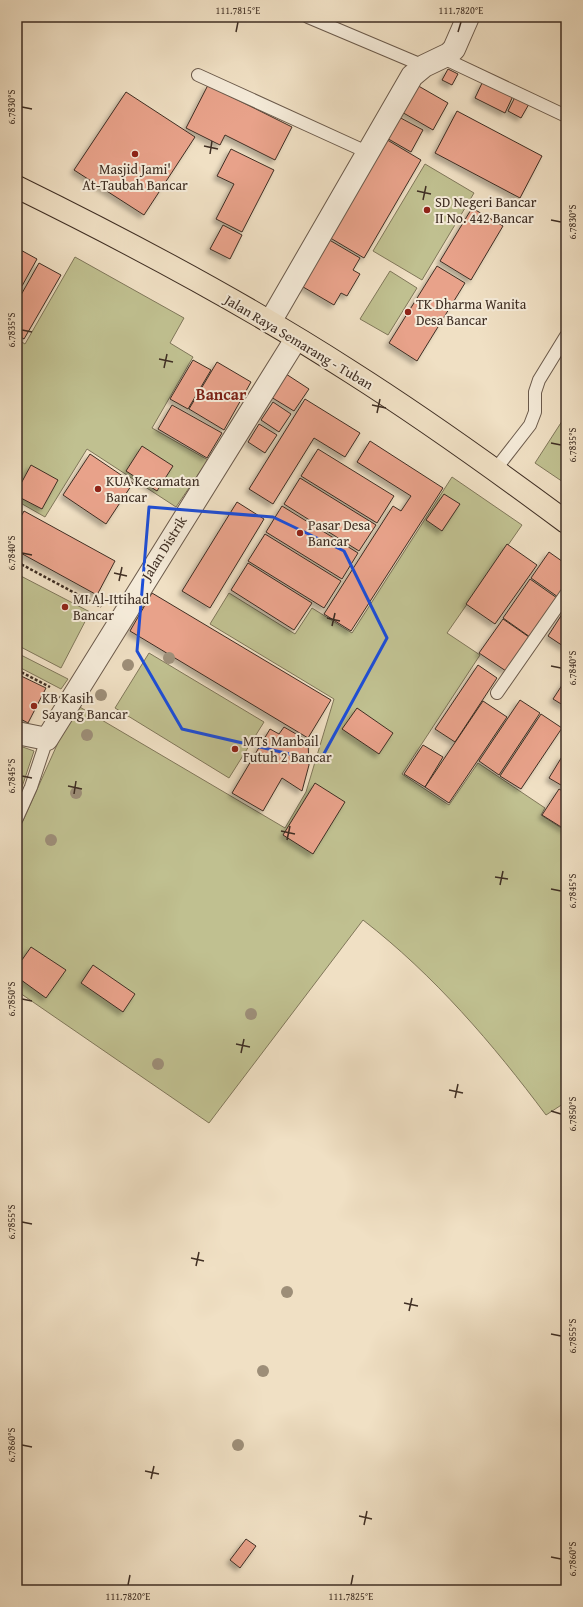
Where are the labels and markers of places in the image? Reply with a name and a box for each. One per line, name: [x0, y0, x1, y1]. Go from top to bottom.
marker: Masjid Jami' At-Taubah Bancar: [130, 149, 140, 159]
place label: Masjid Jami' At-Taubah Bancar: [82, 159, 188, 195]
place label: SD Negeri Bancar II No. 442 Bancar: [435, 192, 537, 228]
marker: SD Negeri Bancar II No. 442 Bancar: [422, 205, 432, 215]
place label: TK Dharma Wanita Desa Bancar: [416, 294, 527, 330]
marker: TK Dharma Wanita Desa Bancar: [403, 307, 413, 317]
place label: KUA Kecamatan Bancar: [106, 471, 200, 507]
marker: KUA Kecamatan Bancar: [93, 484, 103, 494]
place label: Pasar Desa Bancar: [308, 515, 371, 551]
marker: Pasar Desa Bancar: [295, 528, 305, 538]
place label: MI Al-Ittihad Bancar: [73, 589, 150, 625]
marker: MI Al-Ittihad Bancar: [60, 602, 70, 612]
place label: KB Kasih Sayang Bancar: [42, 688, 128, 724]
marker: KB Kasih Sayang Bancar: [29, 701, 39, 711]
place label: MTs Manbail Futuh 2 Bancar: [243, 731, 332, 767]
marker: MTs Manbail Futuh 2 Bancar: [230, 744, 240, 754]

